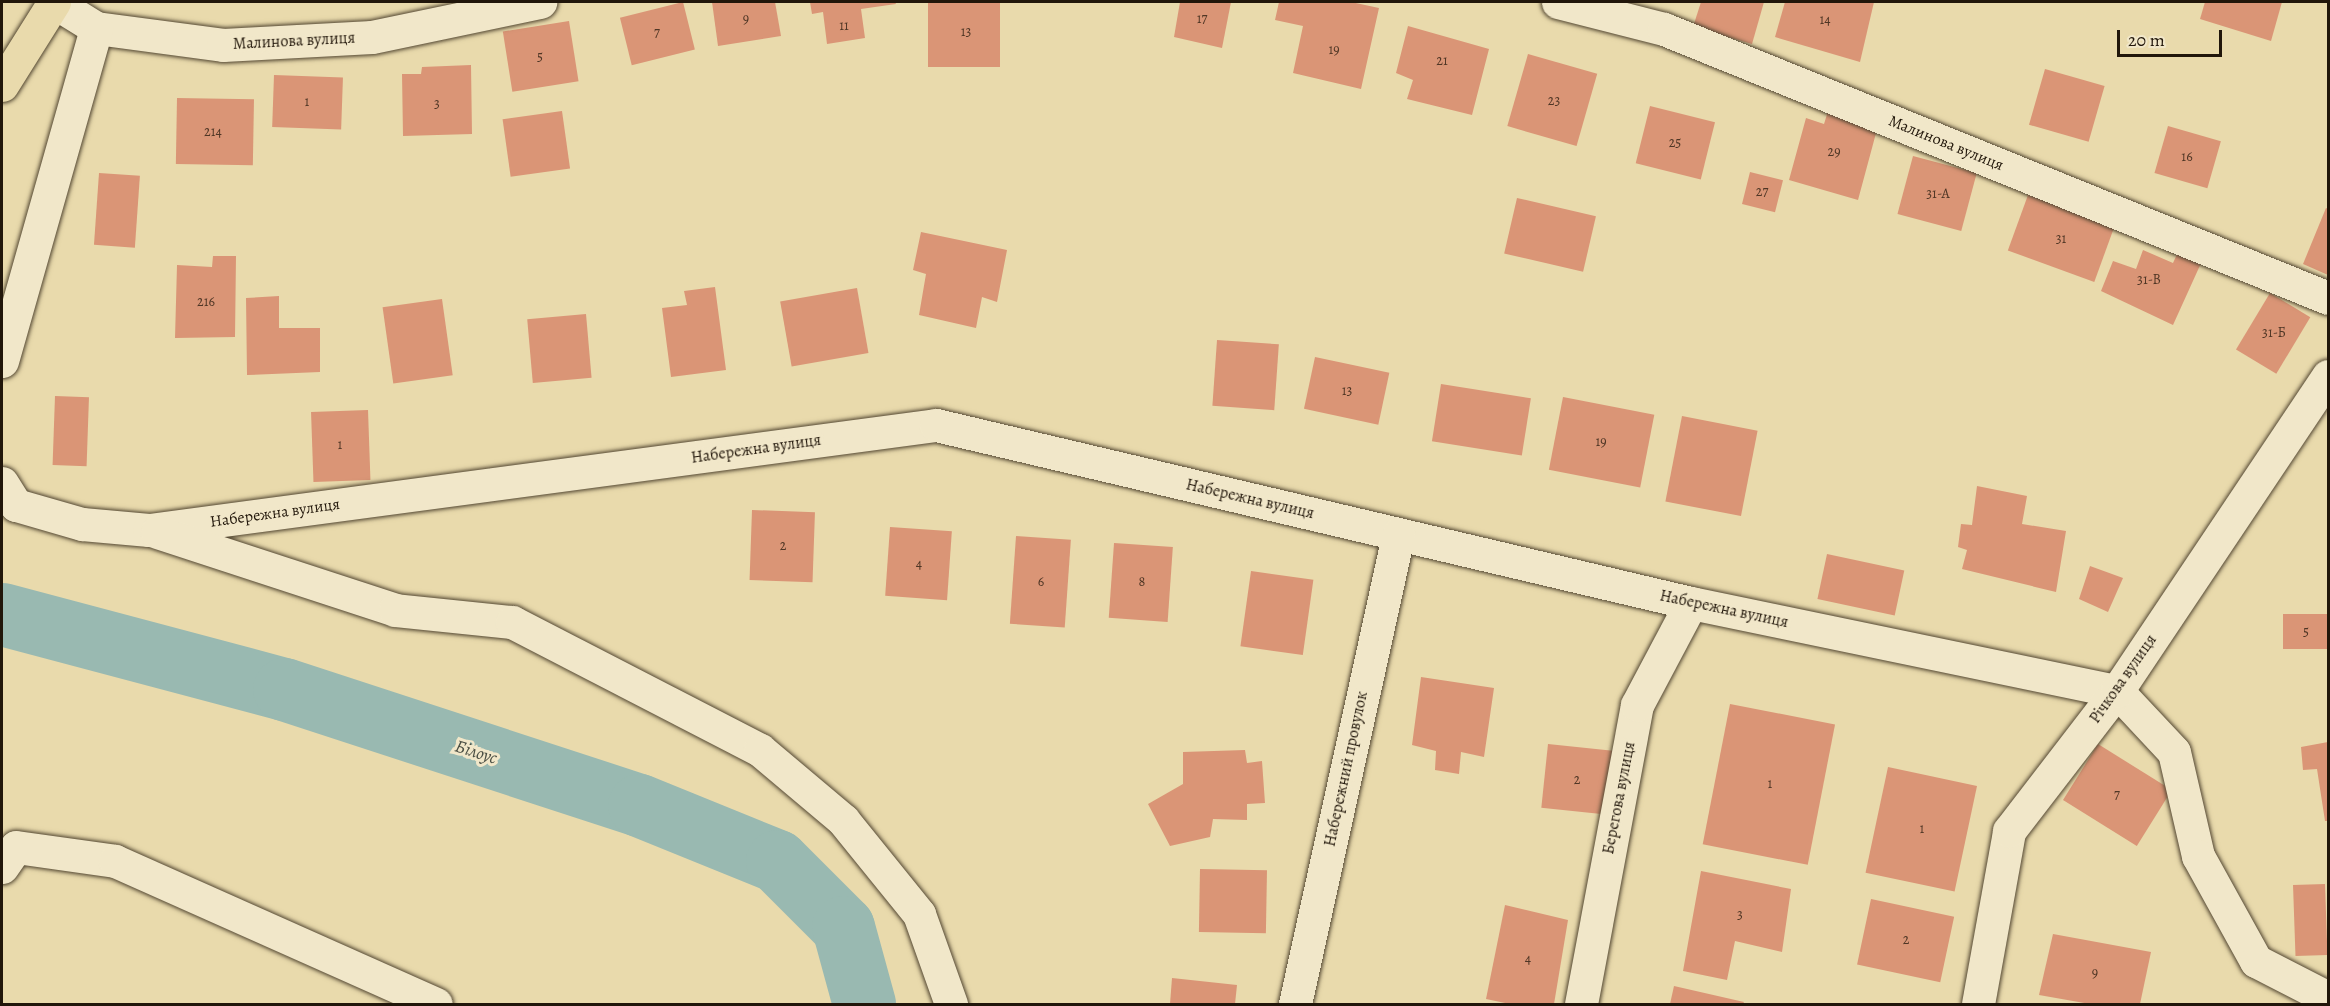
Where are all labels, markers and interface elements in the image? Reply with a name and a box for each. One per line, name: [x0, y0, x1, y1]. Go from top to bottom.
house number: 9: [743, 11, 749, 27]
house number: 17: [1197, 11, 1207, 27]
house number: 14: [1819, 12, 1831, 28]
house number: 11: [839, 18, 849, 34]
scale bar: [2120, 18, 2225, 56]
house number: 13: [961, 24, 971, 40]
house number: 7: [654, 25, 660, 41]
street label: Малинова вулиця: [232, 28, 356, 54]
text: 20 m: [2128, 28, 2165, 52]
house number: 19: [1328, 42, 1340, 58]
house number: 5: [537, 49, 543, 65]
house number: 21: [1436, 53, 1448, 69]
house number: 23: [1548, 93, 1560, 109]
house number: 1: [305, 94, 309, 110]
house number: 3: [434, 96, 440, 112]
street label: Малинова вулиця: [1886, 111, 2006, 175]
house number: 214: [204, 124, 222, 140]
house number: 25: [1669, 135, 1681, 151]
house number: 29: [1827, 144, 1841, 160]
house number: 16: [2181, 149, 2193, 165]
house number: 27: [1756, 184, 1768, 200]
house number: 31-А: [1926, 186, 1950, 202]
house number: 31: [2056, 231, 2066, 247]
house number: 31-В: [2137, 272, 2161, 288]
house number: 216: [197, 294, 215, 310]
house number: 31-Б: [2262, 325, 2286, 341]
house number: 13: [1342, 383, 1352, 399]
street label: Набережна вулиця: [690, 430, 822, 468]
house number: 19: [1595, 434, 1607, 450]
house number: 1: [338, 437, 342, 453]
street label: Набережна вулиця: [1184, 475, 1316, 523]
street label: Набережна вулиця: [209, 494, 341, 532]
house number: 2: [780, 538, 786, 554]
house number: 4: [916, 556, 922, 572]
house number: 6: [1038, 574, 1044, 590]
house number: 8: [1139, 574, 1145, 590]
street label: Набережна вулиця: [1658, 586, 1790, 632]
house number: 5: [2303, 624, 2309, 640]
street label: Річкова вулиця: [2085, 631, 2161, 727]
street label: Набережний провулок: [1320, 690, 1372, 848]
water label: Білоус: [452, 735, 500, 769]
street label: Берегова вулиця: [1599, 740, 1639, 856]
house number: 2: [1574, 772, 1580, 788]
house number: 1: [1768, 776, 1772, 792]
house number: 7: [2114, 787, 2120, 803]
house number: 1: [1920, 821, 1924, 837]
house number: 3: [1737, 907, 1743, 923]
house number: 2: [1903, 932, 1909, 948]
house number: 4: [1525, 951, 1531, 967]
house number: 9: [2092, 965, 2098, 981]

